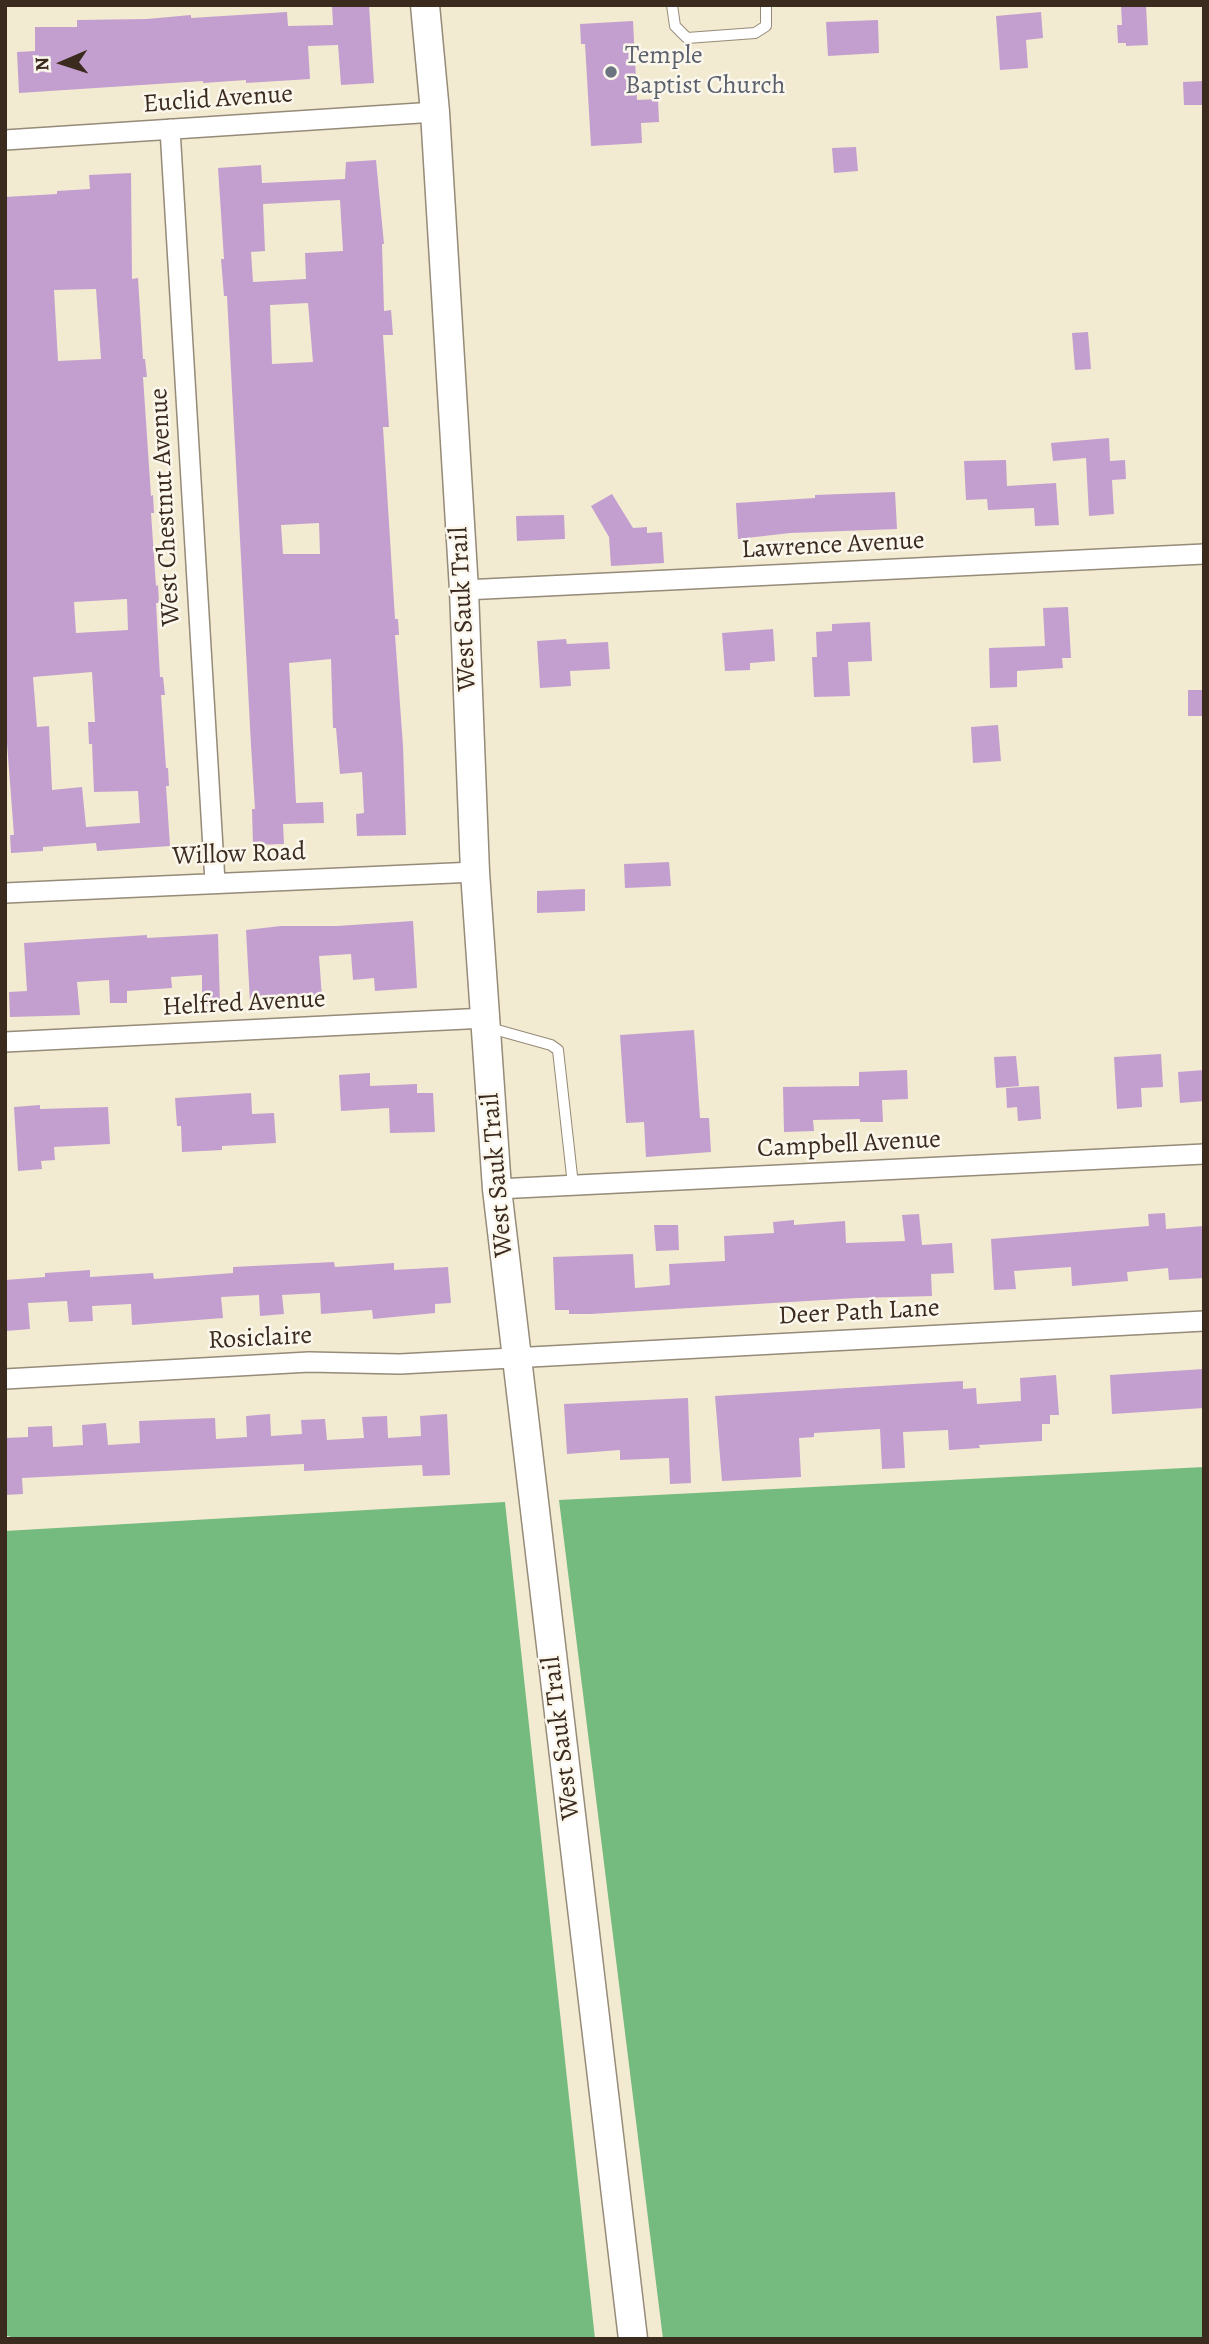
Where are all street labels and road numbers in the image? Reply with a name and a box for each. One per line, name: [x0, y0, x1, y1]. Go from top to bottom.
street label: Euclid Avenue: [142, 79, 294, 121]
street label: West Chestnut Avenue: [144, 387, 188, 627]
street label: West Sauk Trail: [444, 526, 484, 692]
street label: Lawrence Avenue: [741, 526, 925, 566]
street label: Willow Road: [172, 837, 306, 873]
street label: Helfred Avenue: [162, 984, 326, 1024]
street label: West Sauk Trail: [475, 1092, 521, 1258]
street label: Campbell Avenue: [756, 1125, 942, 1165]
street label: Deer Path Lane: [778, 1293, 940, 1333]
street label: Rosiclaire: [207, 1321, 313, 1357]
street label: West Sauk Trail: [536, 1654, 588, 1822]

